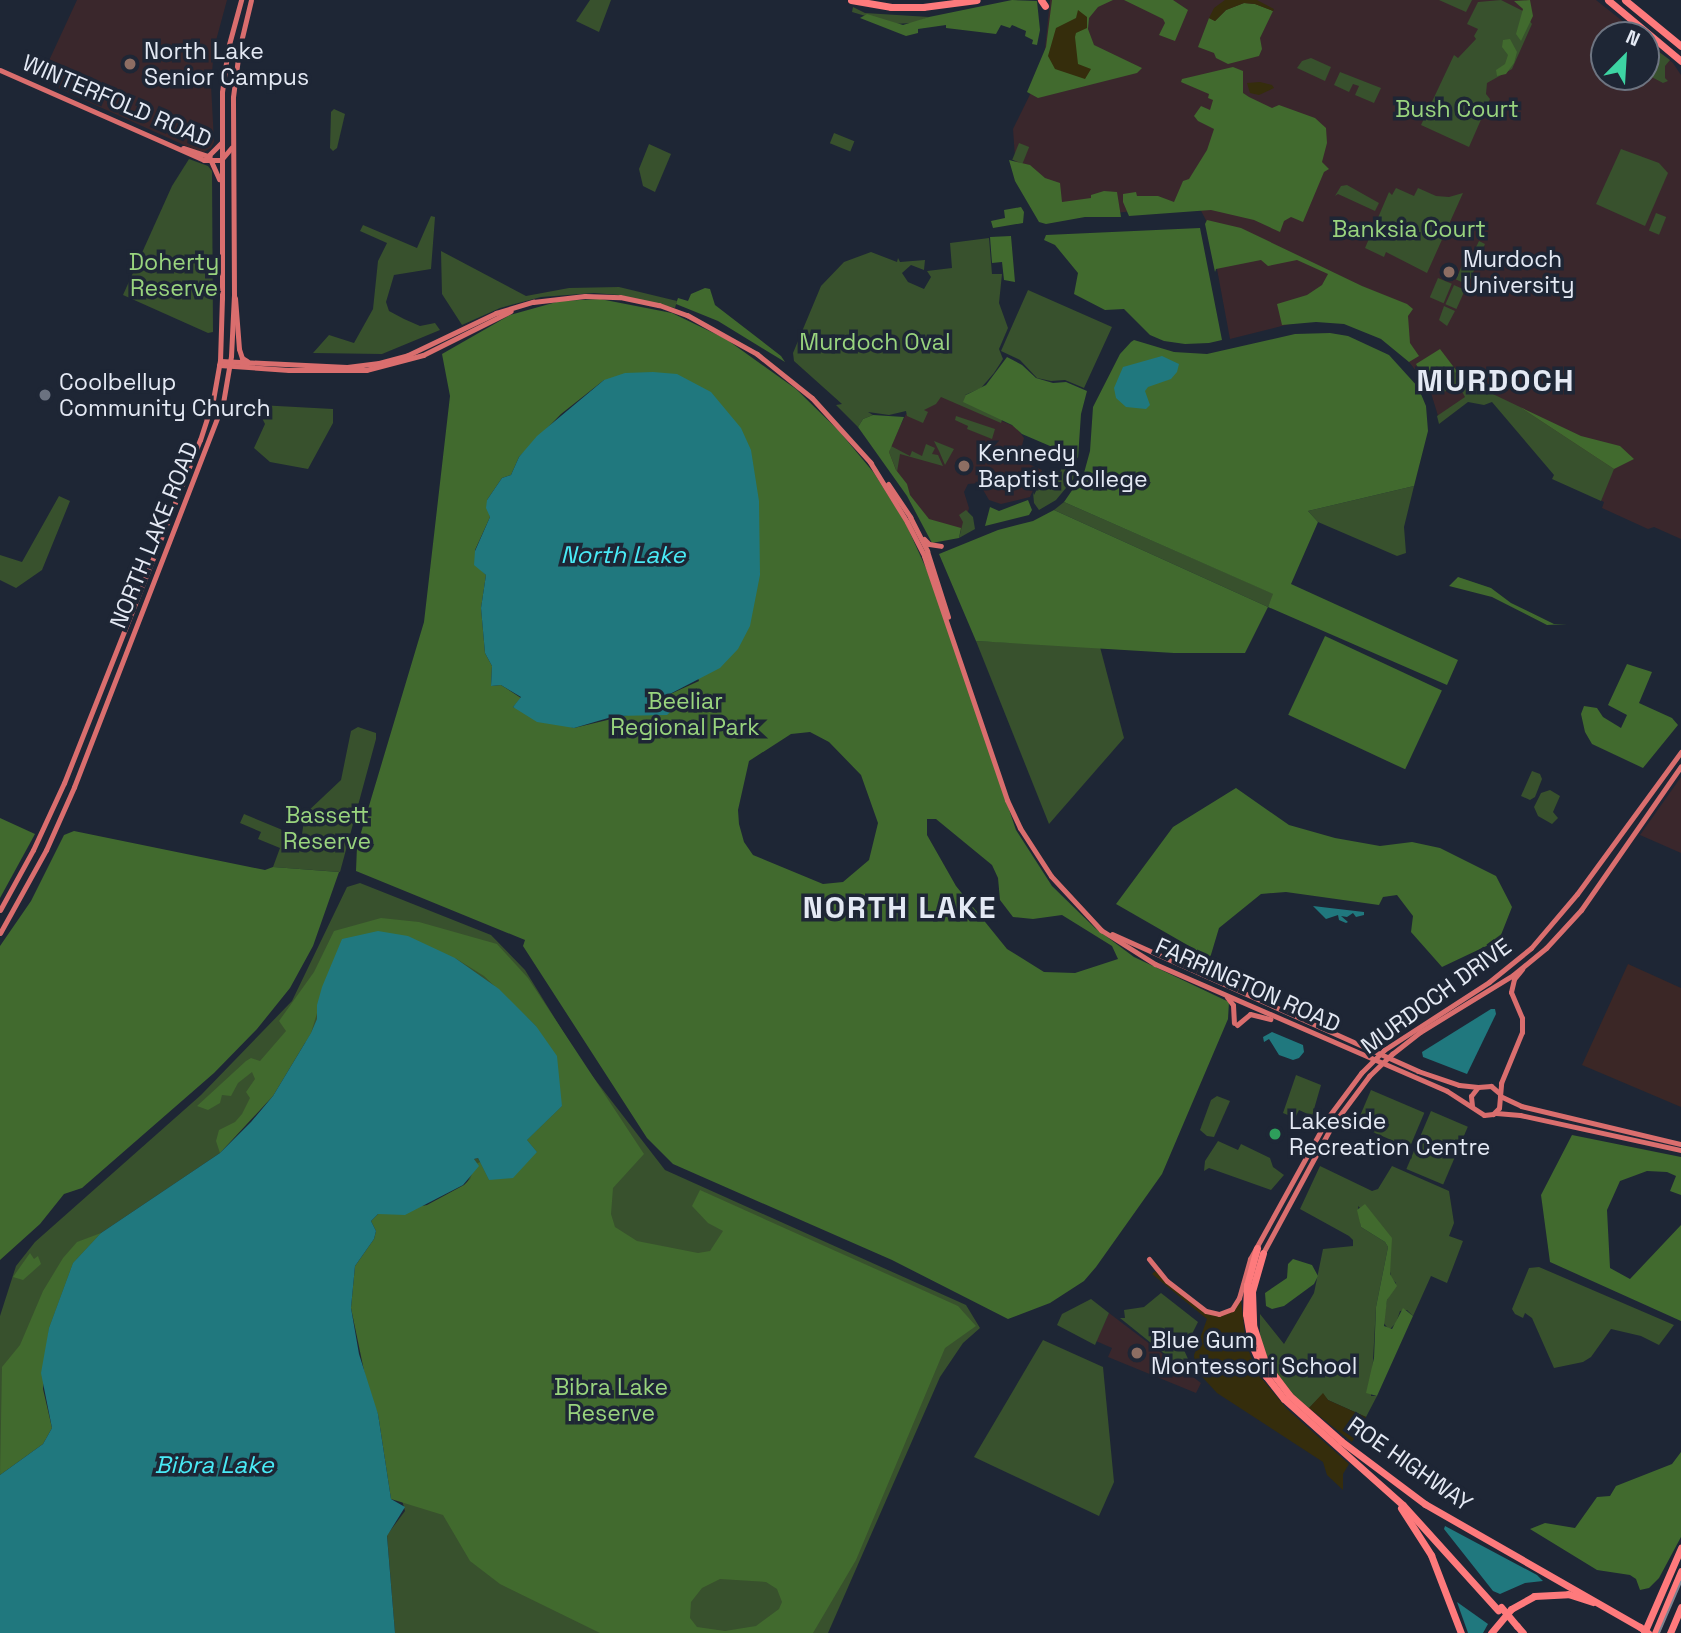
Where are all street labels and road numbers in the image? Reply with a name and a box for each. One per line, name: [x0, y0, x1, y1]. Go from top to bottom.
street label: WINTERFOLD ROAD: [18, 49, 216, 153]
street label: NORTH LAKE ROAD: [104, 438, 204, 632]
street label: FARRINGTON ROAD: [1151, 932, 1345, 1038]
street label: MURDOCH DRIVE: [1356, 932, 1516, 1060]
street label: ROE HIGHWAY: [1342, 1411, 1478, 1517]

